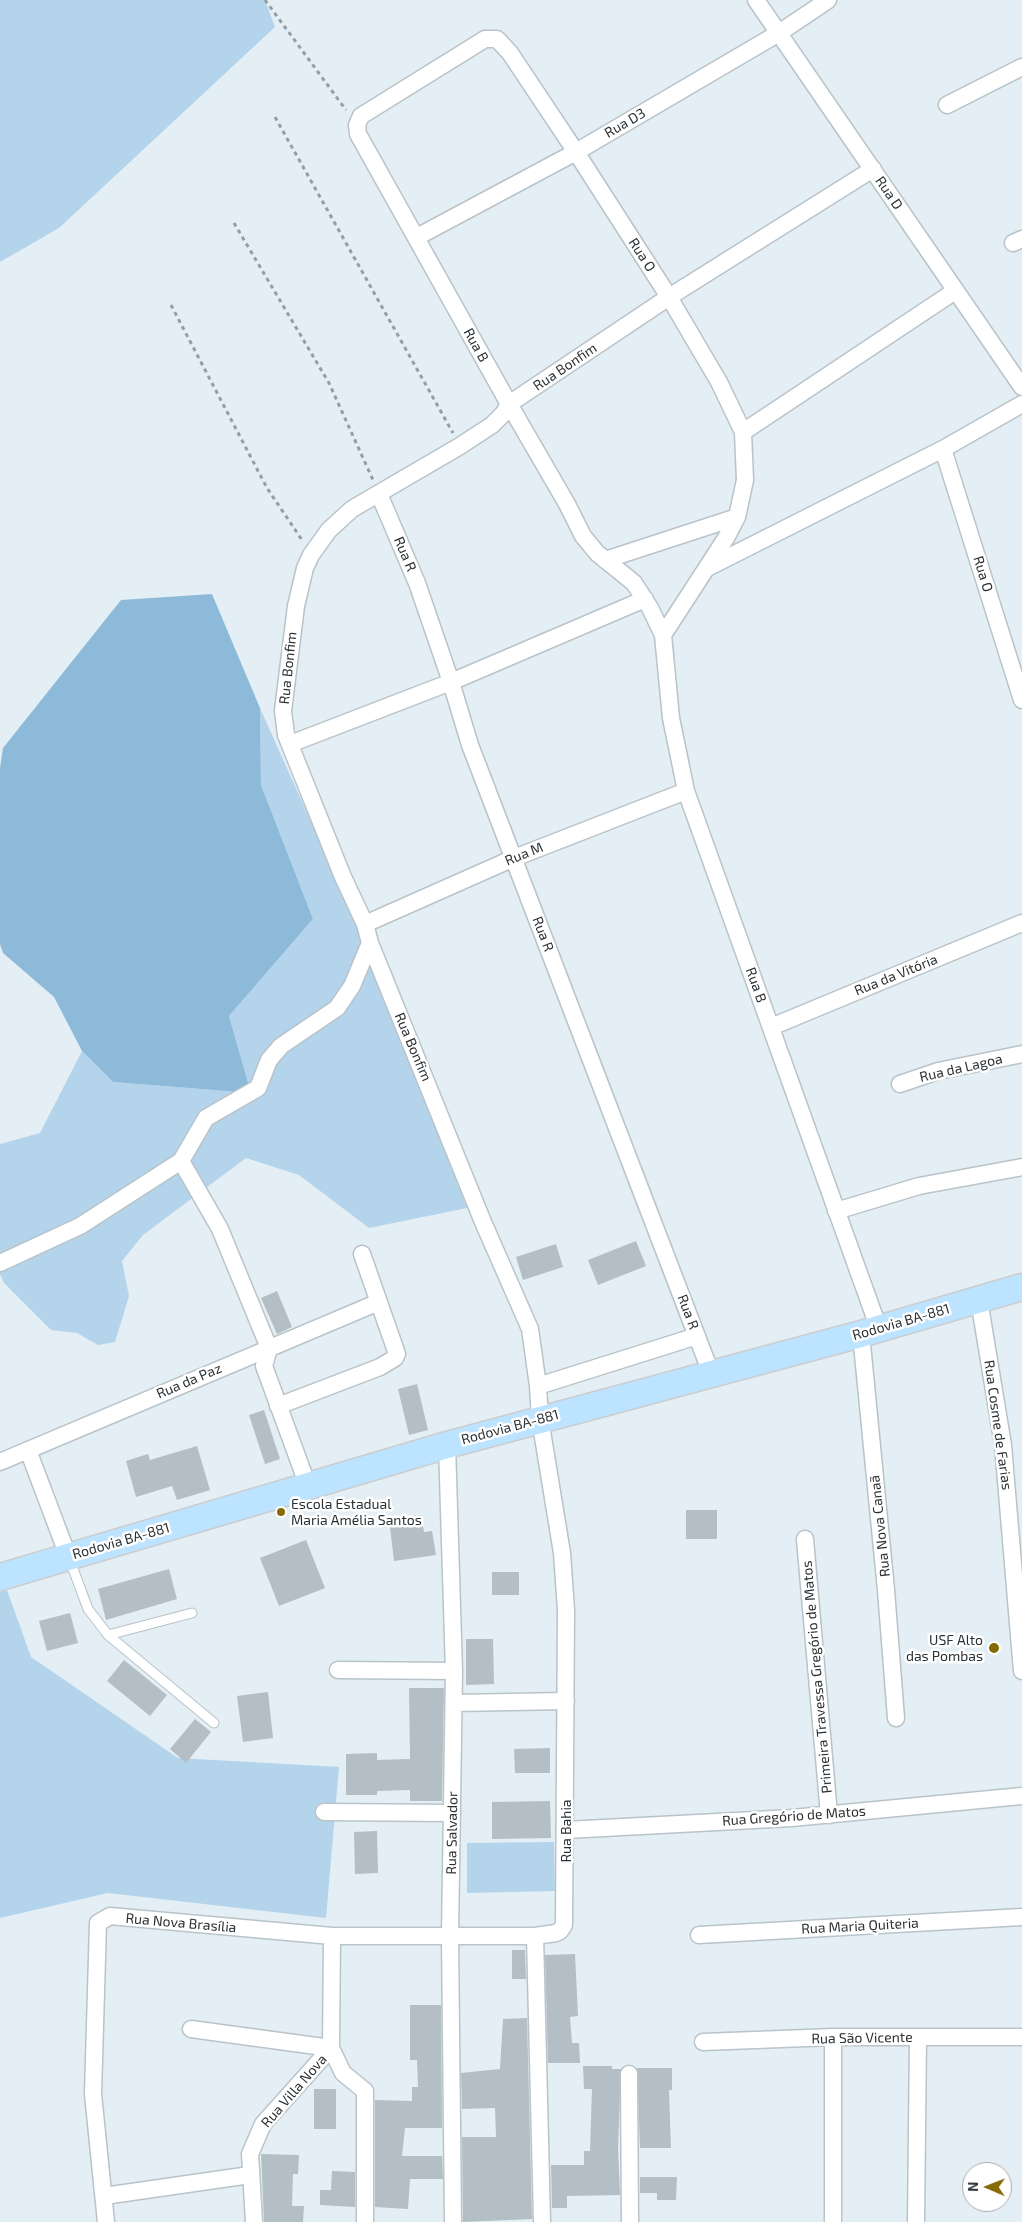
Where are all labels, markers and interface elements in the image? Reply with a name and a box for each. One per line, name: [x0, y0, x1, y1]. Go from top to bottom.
street label: Rua D3: [602, 105, 648, 141]
street label: Rua D: [872, 173, 906, 213]
street label: Rua O: [625, 235, 659, 275]
street label: Rua B: [460, 325, 492, 365]
street label: Rua Bonfim: [530, 340, 600, 394]
street label: Rua R: [390, 534, 420, 574]
street label: Rua O: [970, 554, 996, 594]
street label: Rua Bonfim: [276, 631, 300, 705]
street label: Rua M: [502, 839, 546, 869]
street label: Rua R: [529, 914, 557, 954]
street label: Rua da Vitória: [852, 951, 940, 999]
street label: Rua B: [742, 965, 770, 1005]
street label: Rua Bonfim: [391, 1010, 435, 1084]
street label: Rua da Lagoa: [918, 1050, 1004, 1086]
street label: Rua R: [674, 1292, 702, 1332]
street label: Rodovia BA-881: [850, 1300, 952, 1344]
street label: Rua Cosme de Farias: [981, 1359, 1015, 1491]
street label: Rua da Paz: [154, 1360, 224, 1402]
street label: Rodovia BA-881: [459, 1406, 561, 1448]
street label: Rua Nova Canaã: [866, 1474, 894, 1578]
place label: Escola Estadual Maria Amélia Santos: [291, 1496, 422, 1528]
marker: Escola Estadual Maria Amélia Santos: [275, 1506, 287, 1518]
street label: Rodovia BA-881: [70, 1519, 172, 1563]
street label: Primeira Travessa Gregório de Matos: [798, 1560, 836, 1794]
place label: USF Alto das Pombas: [906, 1632, 983, 1664]
marker: USF Alto das Pombas: [987, 1641, 1001, 1655]
street label: Rua Salvador: [443, 1791, 461, 1875]
street label: Rua Bahia: [558, 1799, 574, 1863]
street label: Rua Gregório de Matos: [722, 1803, 866, 1829]
street label: Rua Nova Brasília: [125, 1910, 237, 1936]
street label: Rua Maria Quiteria: [801, 1915, 919, 1937]
street label: Rua São Vicente: [811, 2029, 913, 2047]
street label: Rua Villa Nova: [258, 2051, 330, 2131]
north arrow: [962, 2162, 1012, 2212]
text: N: [964, 2182, 981, 2192]

